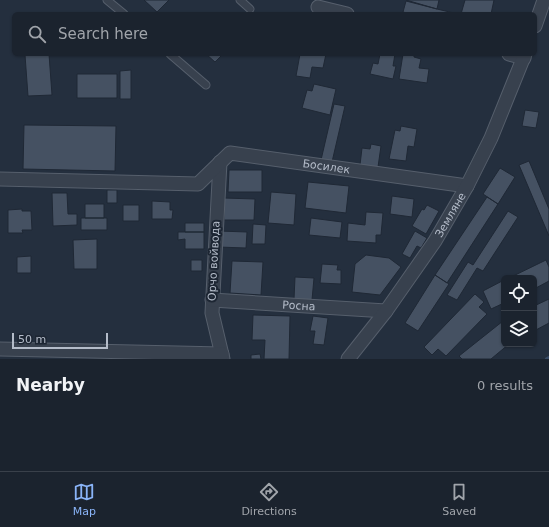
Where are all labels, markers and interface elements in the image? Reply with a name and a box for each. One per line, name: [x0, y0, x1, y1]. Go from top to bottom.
search box: [12, 12, 537, 56]
icon: search: [26, 23, 48, 45]
text: Search here: [58, 25, 148, 43]
street label: Босилек: [302, 157, 351, 176]
street label: Земляне: [432, 190, 469, 240]
street label: Орчо войвода: [205, 221, 223, 301]
map controls: [501, 275, 537, 347]
button: locate: [501, 275, 537, 311]
street label: Росна: [282, 298, 316, 313]
button: layers: [501, 311, 537, 347]
scale bar: [12, 331, 108, 350]
text: 50 m: [18, 333, 46, 346]
text: Nearby: [16, 375, 85, 395]
text: 0 results: [477, 378, 533, 393]
tab: Map: [73, 481, 96, 518]
tab: Directions: [241, 481, 297, 518]
tab: Saved: [442, 481, 476, 518]

